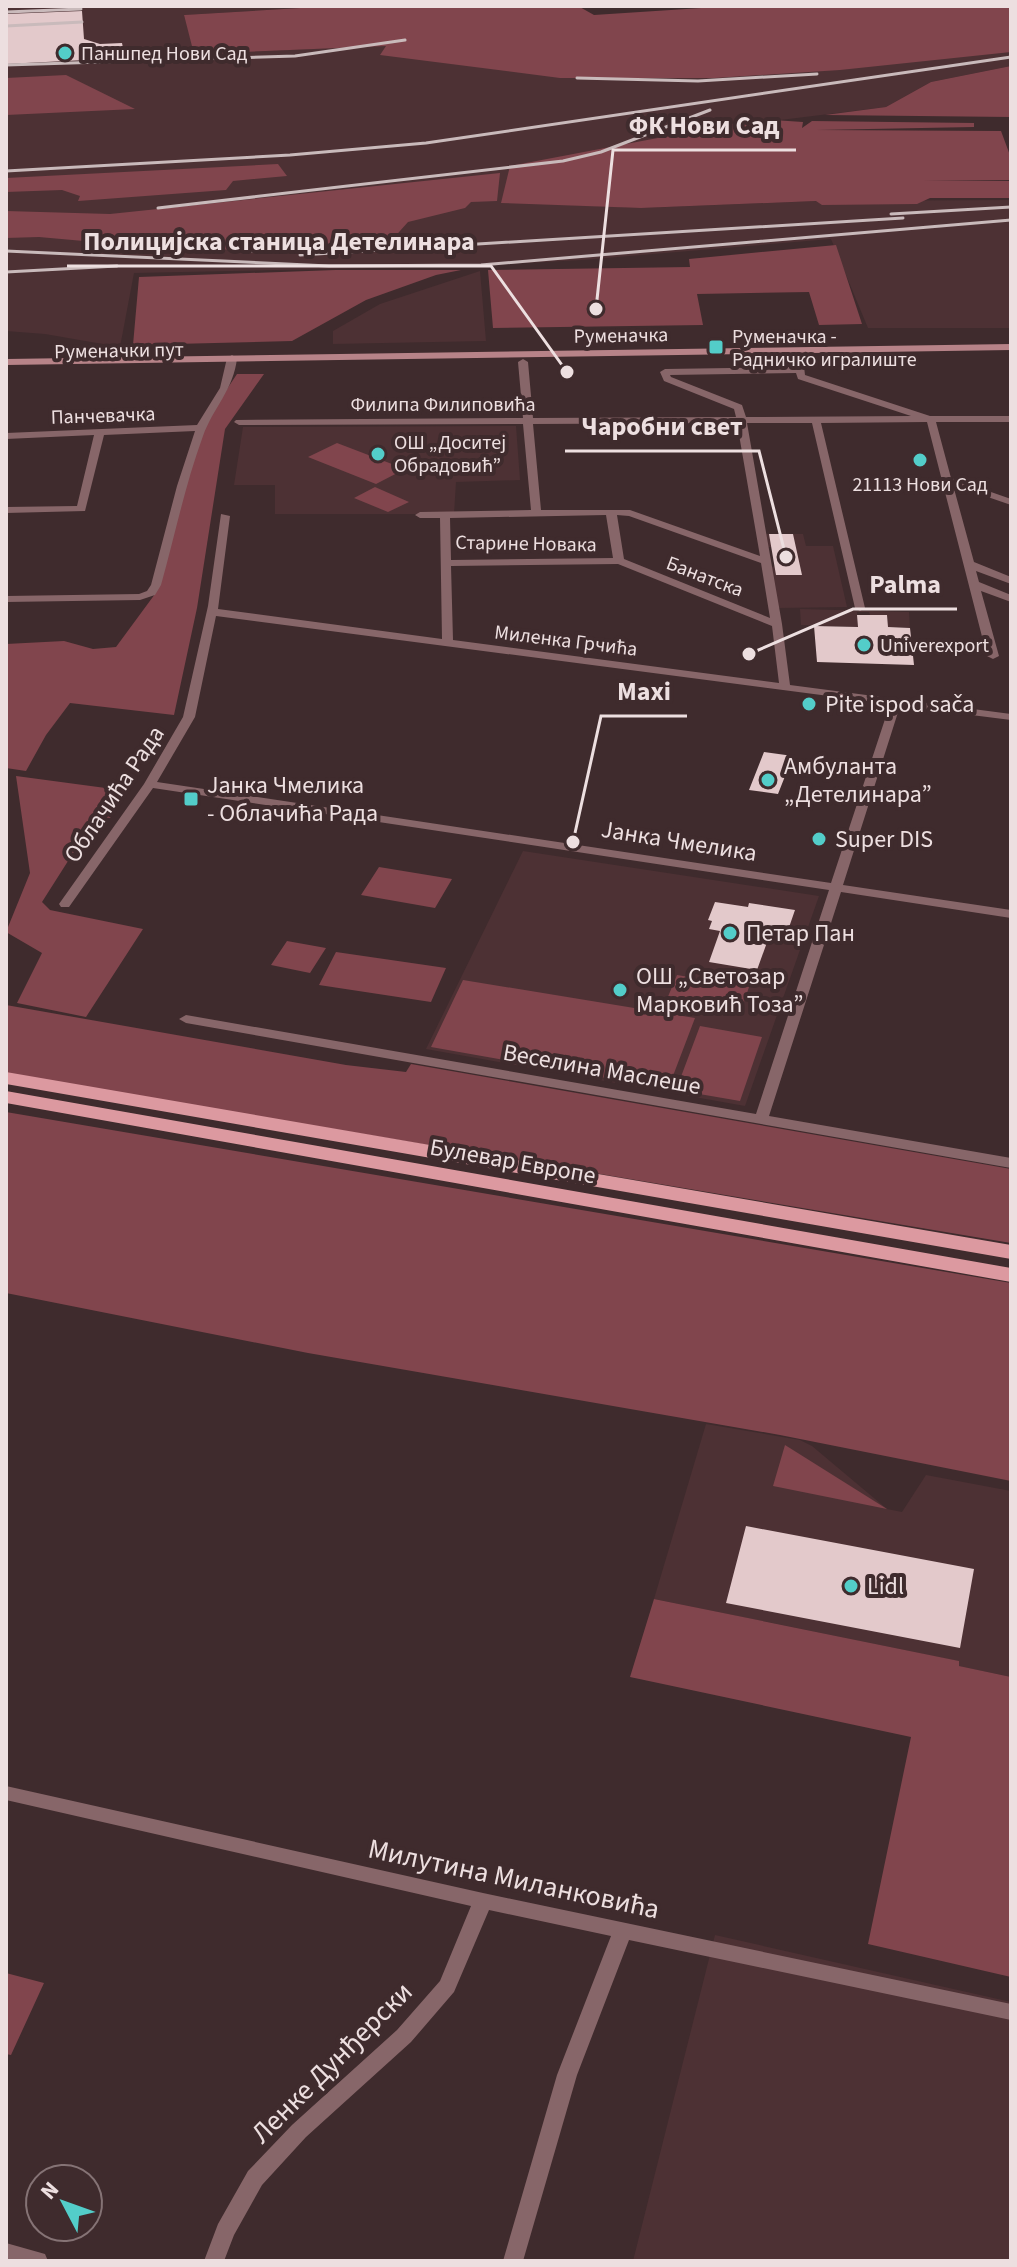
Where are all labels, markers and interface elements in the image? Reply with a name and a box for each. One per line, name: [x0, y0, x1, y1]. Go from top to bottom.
place label: Паншпед Нови Сад: [81, 40, 248, 68]
marker: Паншпед Нови Сад: [56, 44, 74, 62]
callout: ФК Нови Сад: [613, 100, 796, 150]
text: ФК Нови Сад: [628, 107, 780, 144]
callout: Полицијска станица Детелинара: [67, 216, 491, 266]
text: Полицијска станица Детелинара: [83, 223, 475, 260]
street label: Руменачка: [573, 321, 669, 351]
place label: Руменачка - Радничко игралиште: [732, 323, 917, 374]
street label: Руменачки пут: [54, 336, 184, 366]
marker: Руменачка - Радничко игралиште: [707, 338, 725, 356]
street label: Филипа Филиповића: [350, 391, 536, 419]
street label: Панчевачка: [50, 400, 156, 432]
callout: Чаробни свет: [565, 401, 759, 451]
text: Чаробни свет: [581, 408, 743, 445]
place label: ОШ „Доситеј Обрадовић”: [394, 429, 506, 480]
marker: ОШ „Доситеј Обрадовић”: [369, 445, 387, 463]
marker: 21113 Нови Сад: [911, 451, 929, 469]
place label: 21113 Нови Сад: [852, 471, 988, 499]
street label: Старине Новака: [455, 529, 597, 559]
street label: Банатска: [662, 549, 747, 604]
callout: Palma: [853, 559, 957, 609]
text: Palma: [869, 566, 941, 603]
street label: Миленка Грчића: [493, 618, 639, 664]
place label: Univerexport: [880, 632, 989, 660]
marker: Univerexport: [855, 636, 873, 654]
callout: Maxi: [601, 666, 687, 716]
text: Maxi: [617, 673, 671, 710]
place label: Pite ispod sača: [825, 687, 974, 722]
marker: Pite ispod sača: [800, 695, 818, 713]
street label: Облачића Рада: [55, 719, 173, 870]
place label: Амбуланта „Детелинара”: [784, 749, 932, 812]
place label: Јанка Чмелика - Облачића Рада: [207, 768, 378, 831]
marker: Амбуланта „Детелинара”: [759, 771, 777, 789]
marker: Јанка Чмелика - Облачића Рада: [182, 790, 200, 808]
street label: Јанка Чмелика: [599, 812, 759, 871]
place label: Super DIS: [835, 822, 933, 857]
marker: Super DIS: [810, 830, 828, 848]
place label: Петар Пан: [746, 916, 855, 951]
marker: Петар Пан: [721, 924, 739, 942]
place label: ОШ „Светозар Марковић Тоза”: [636, 959, 804, 1022]
marker: ОШ „Светозар Марковић Тоза”: [611, 981, 629, 999]
street label: Веселина Маслеше: [500, 1035, 704, 1104]
street label: Булевар Европе: [427, 1130, 599, 1193]
place label: Lidl: [867, 1569, 904, 1604]
marker: Lidl: [842, 1577, 860, 1595]
street label: Милутина Миланковића: [364, 1829, 663, 1929]
street label: Ленке Дунђерски: [242, 1973, 422, 2153]
north arrow: [24, 2163, 104, 2243]
text: N: [33, 2175, 67, 2207]

